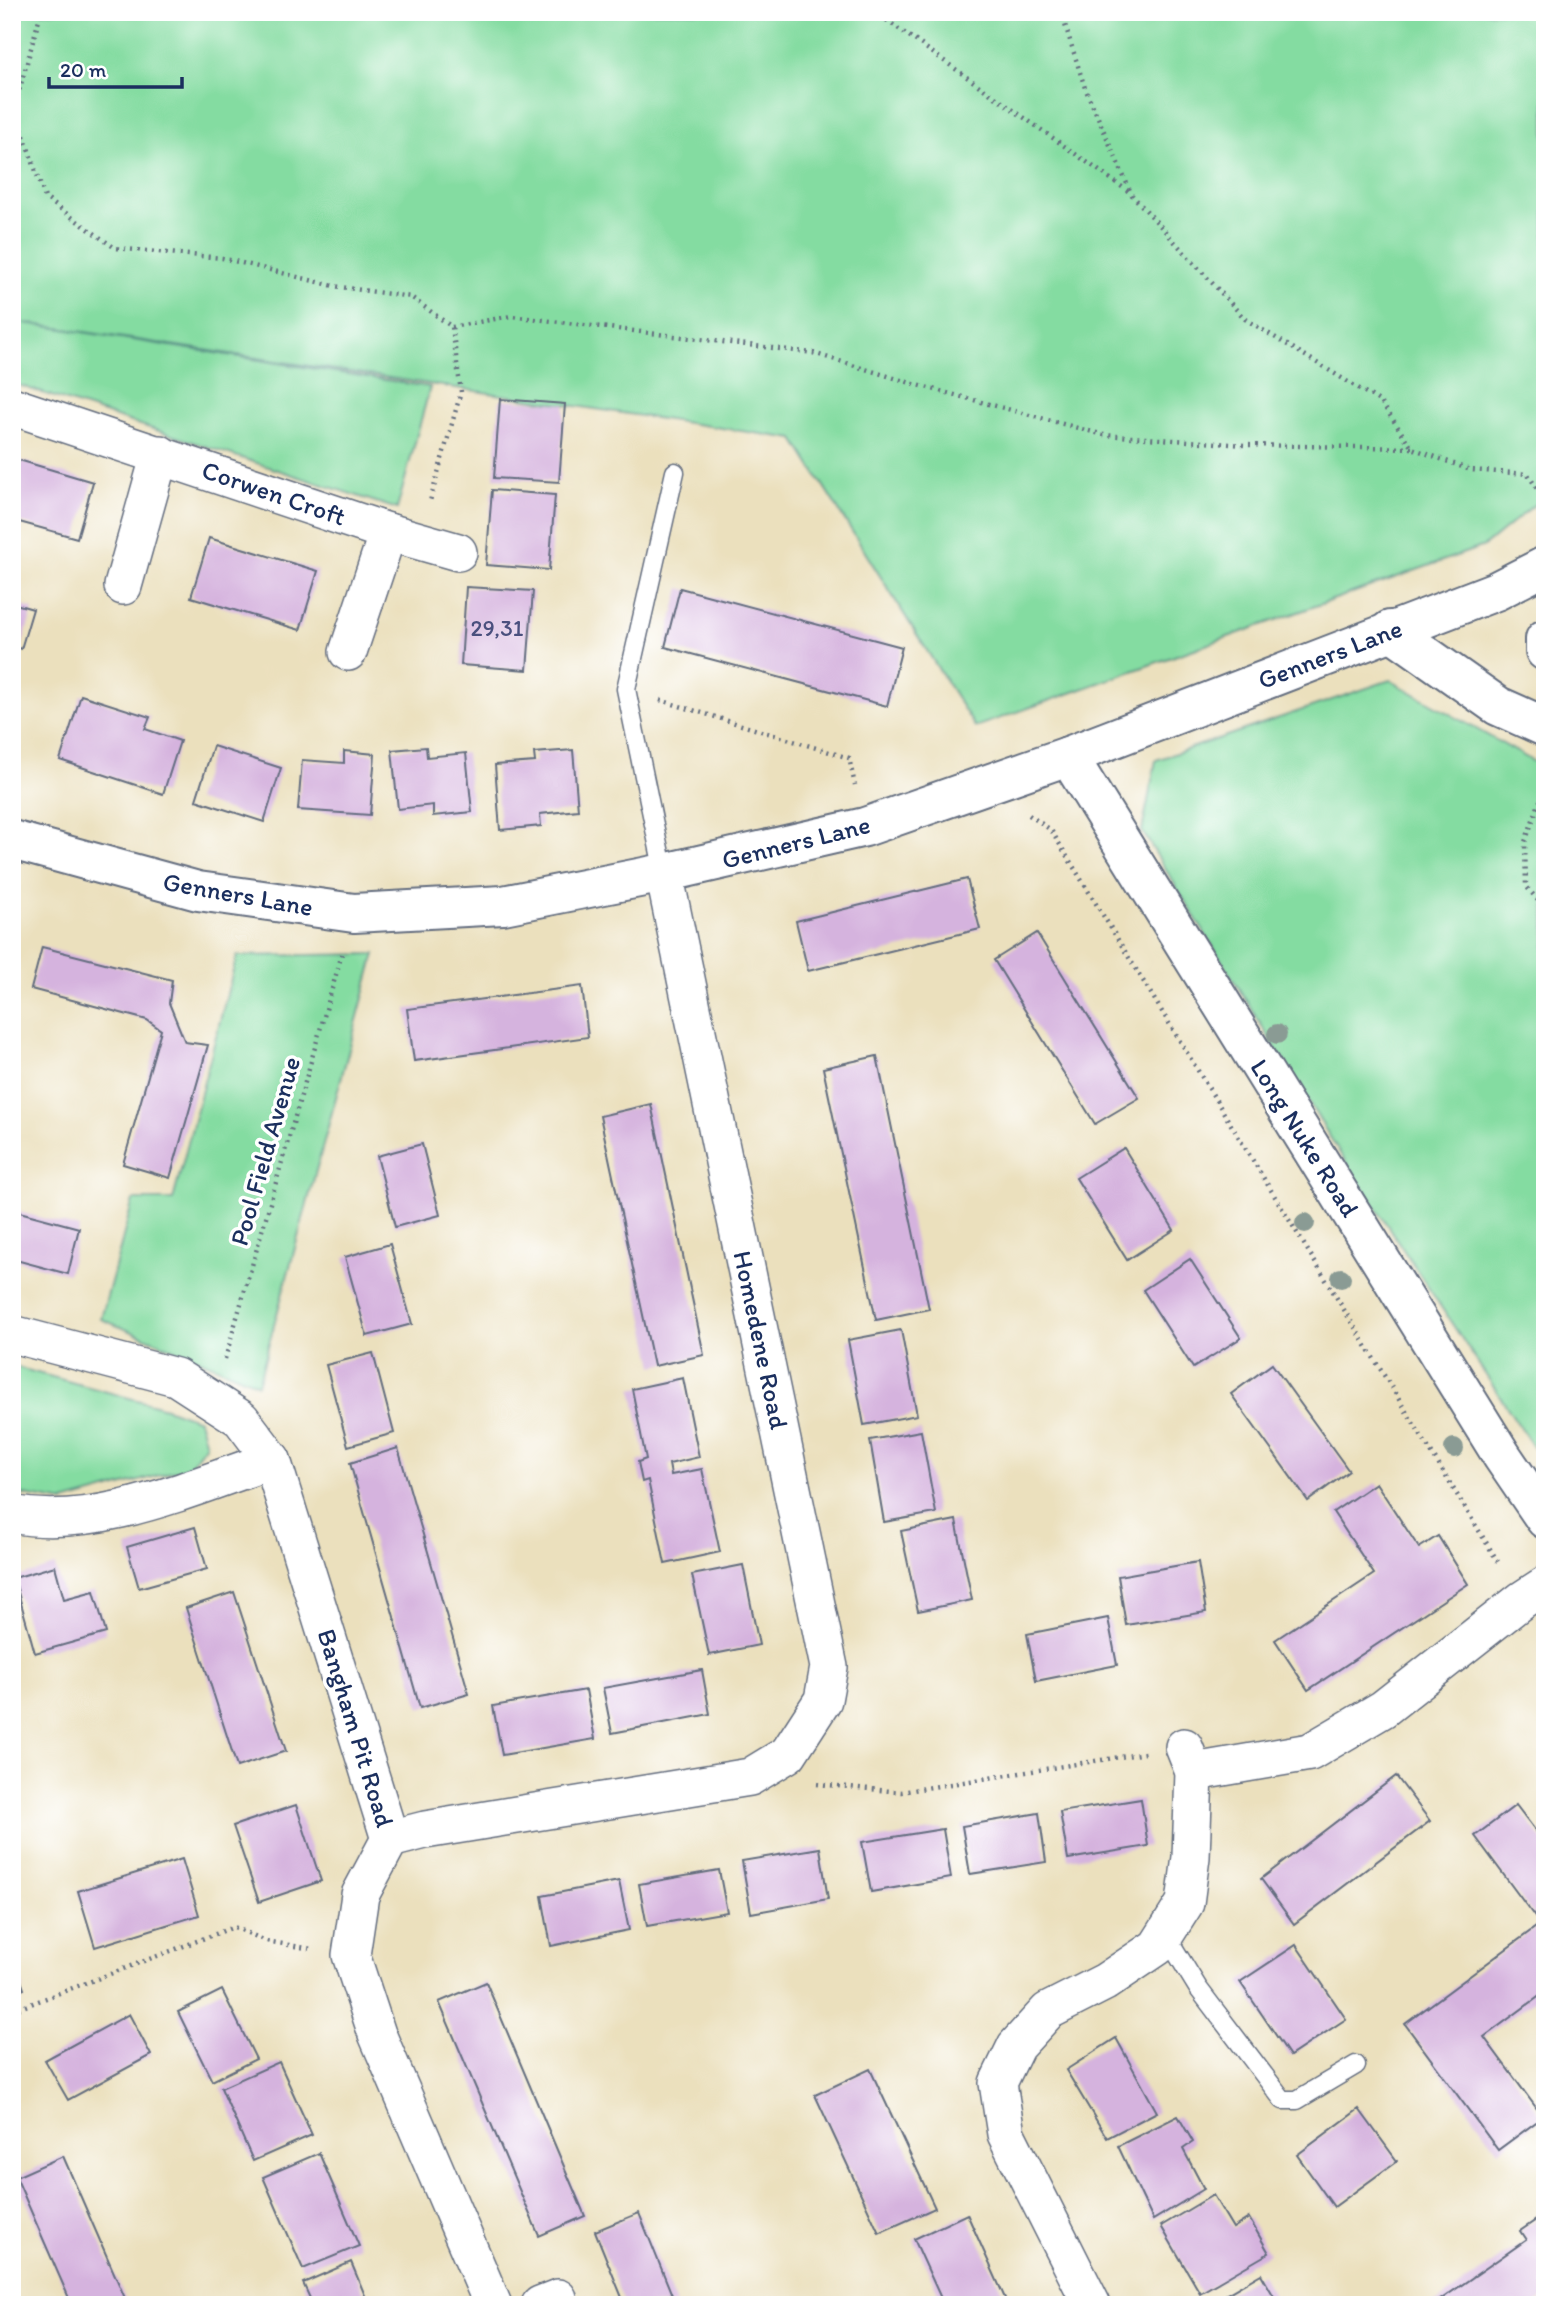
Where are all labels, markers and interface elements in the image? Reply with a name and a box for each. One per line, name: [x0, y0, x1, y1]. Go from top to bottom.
scale bar: [49, 46, 182, 90]
text: 20 m: [60, 57, 107, 82]
street label: Corwen Croft: [198, 453, 350, 533]
street label: Genners Lane: [1253, 612, 1407, 696]
house number: 29,31: [471, 614, 524, 642]
street label: Genners Lane: [718, 808, 874, 876]
street label: Genners Lane: [160, 865, 316, 923]
street label: Pool Field Avenue: [223, 1053, 307, 1249]
street label: Long Nuke Road: [1244, 1053, 1367, 1223]
street label: Homedene Road: [726, 1248, 796, 1433]
street label: Bangham Pit Road: [311, 1625, 401, 1831]

